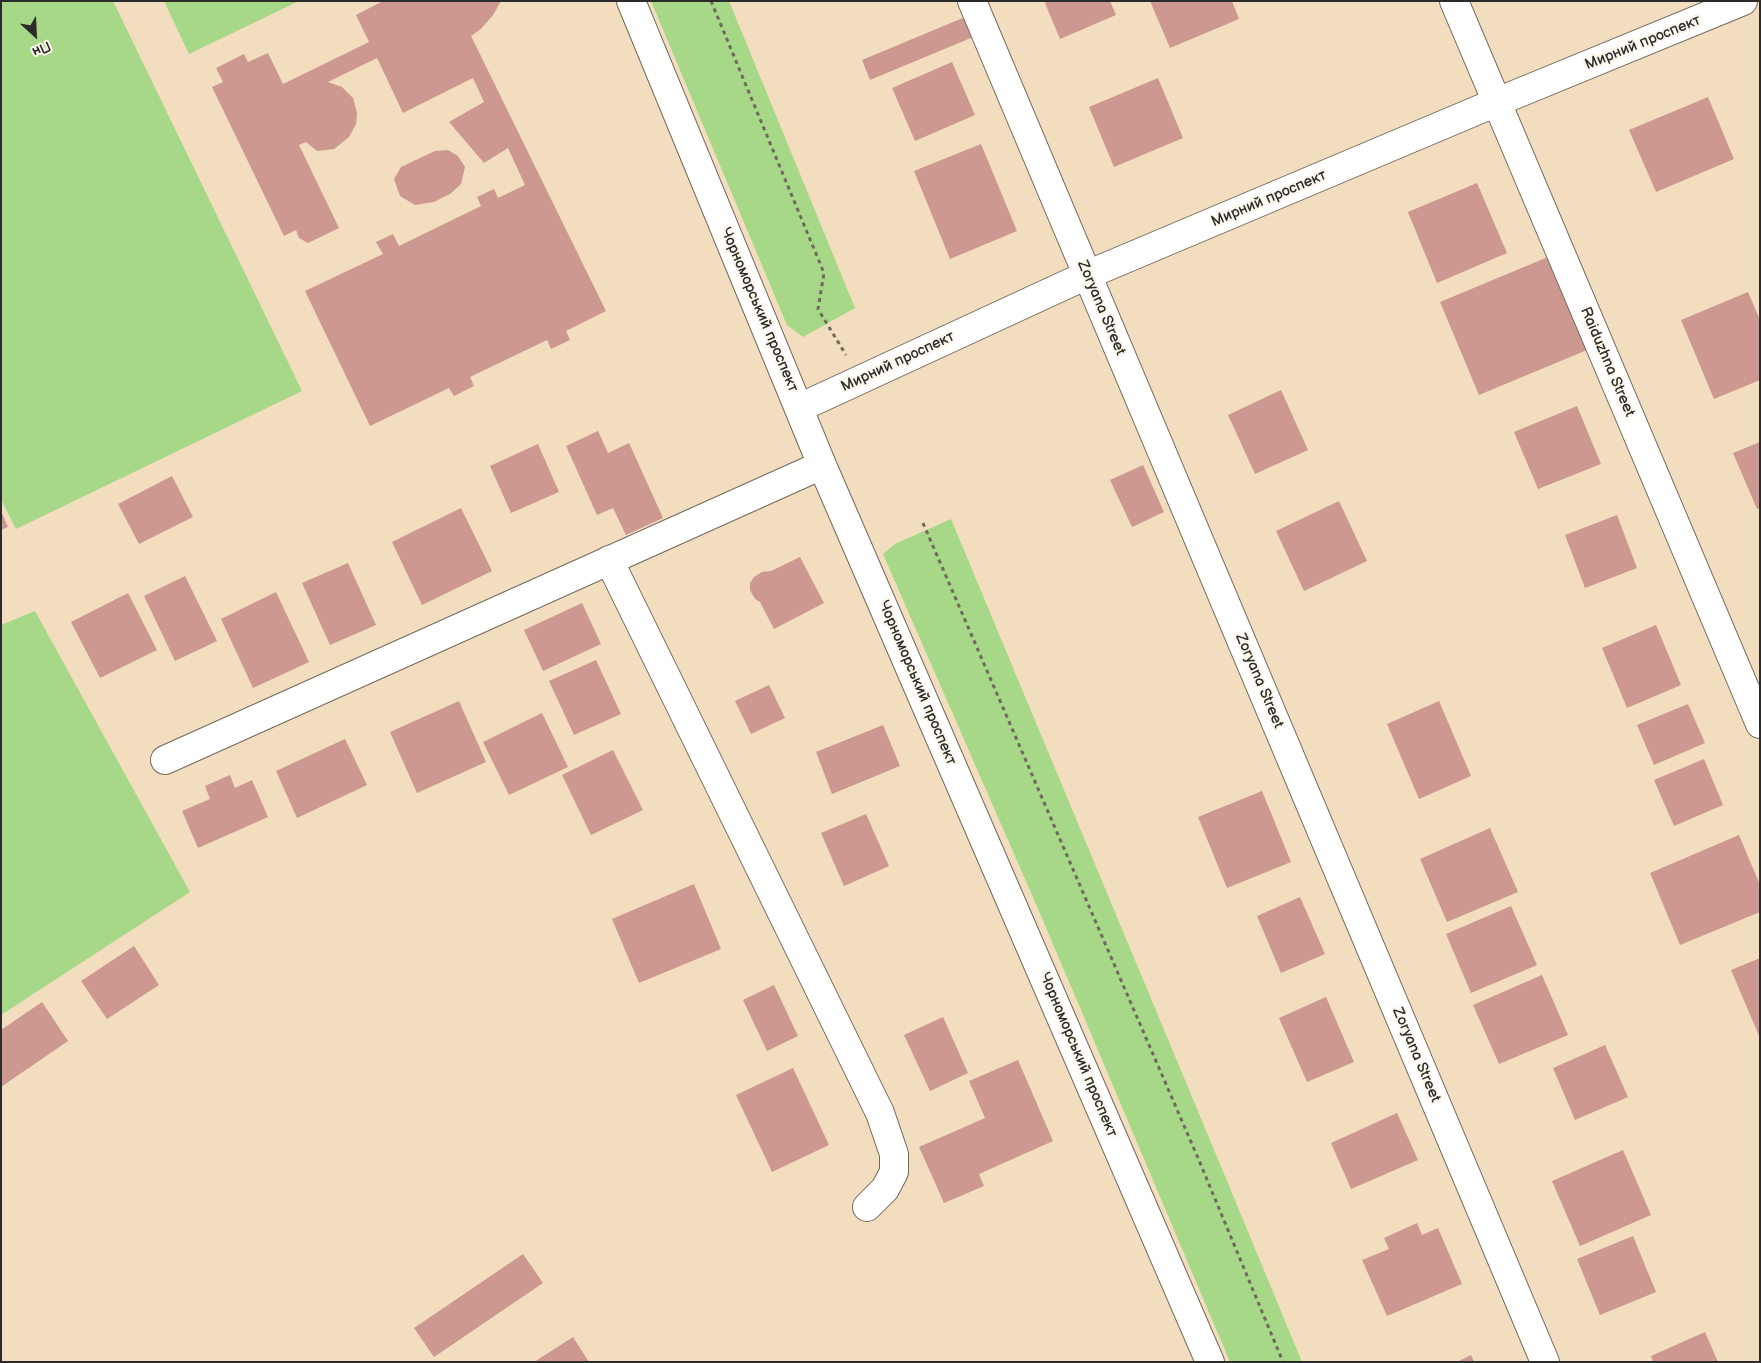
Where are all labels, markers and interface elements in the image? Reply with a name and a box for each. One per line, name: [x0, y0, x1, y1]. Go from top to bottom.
north arrow: [10, 10, 60, 60]
street label: Мирний проспект: [1583, 12, 1703, 74]
text: Пн: [30, 37, 54, 61]
street label: Мирний проспект: [1209, 167, 1329, 231]
street label: Чорноморський проспект: [716, 225, 802, 395]
street label: Zoryana Street: [1073, 258, 1129, 358]
street label: Raiduzhna Street: [1576, 305, 1638, 419]
street label: Мирний проспект: [838, 328, 958, 396]
street label: Чорноморський проспект: [874, 598, 960, 768]
street label: Zoryana Street: [1231, 631, 1287, 731]
street label: Чорноморський проспект: [1035, 970, 1121, 1140]
street label: Zoryana Street: [1388, 1005, 1444, 1105]

